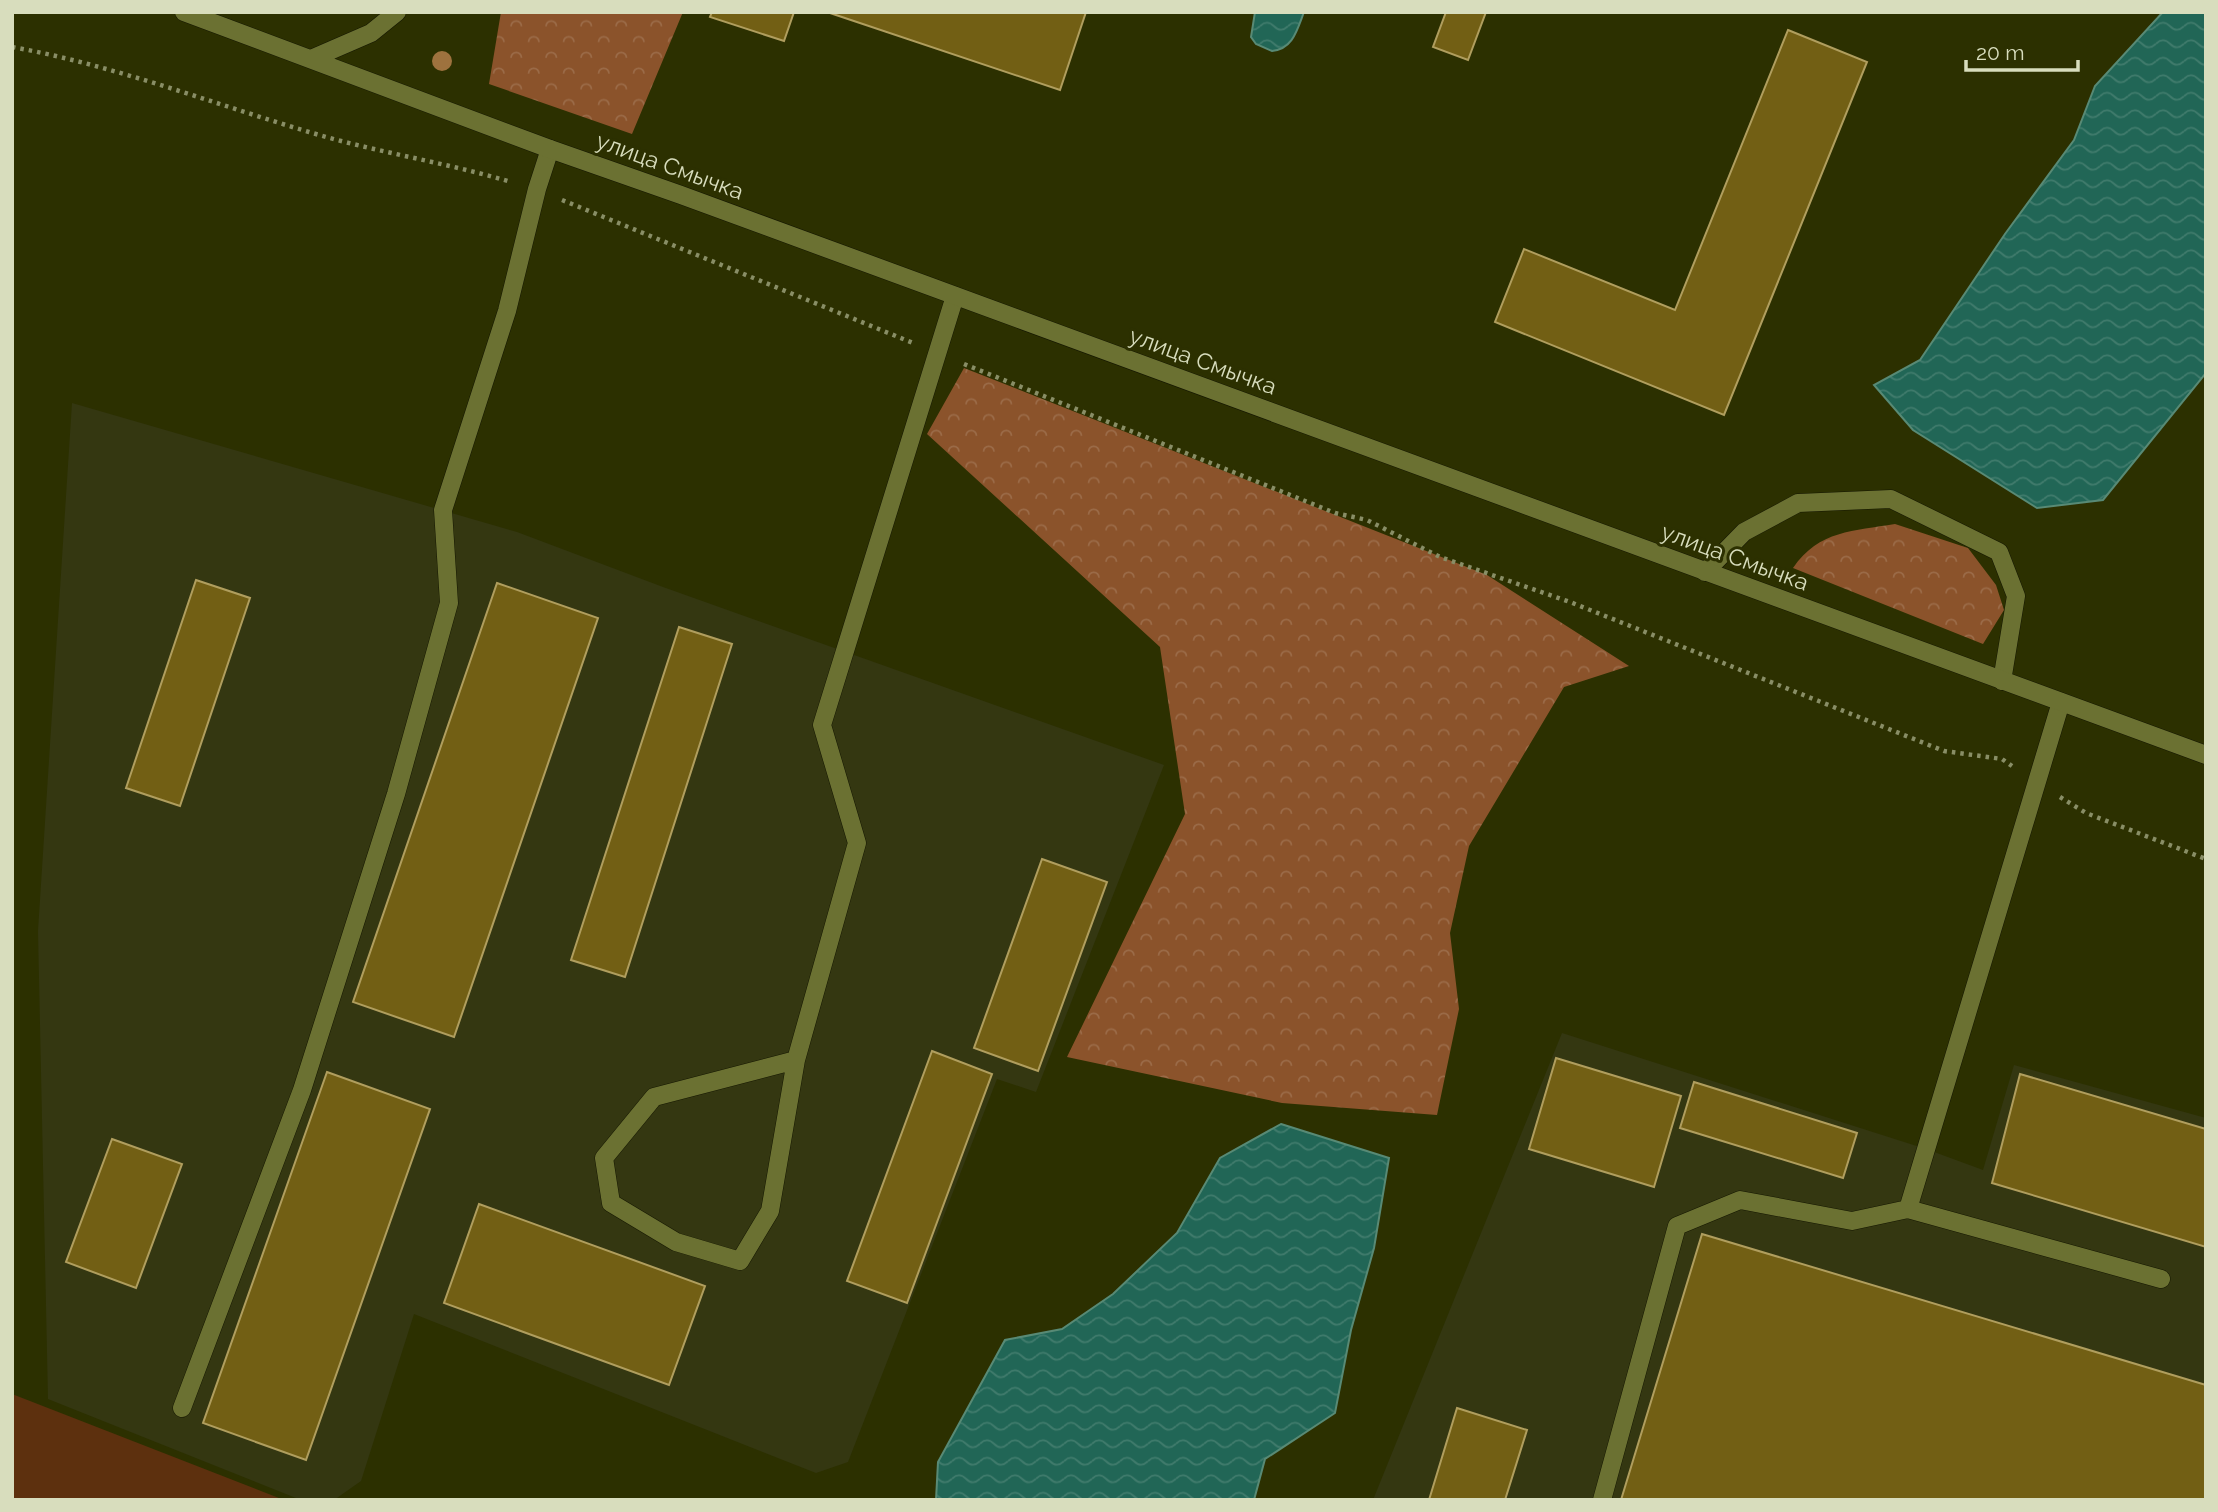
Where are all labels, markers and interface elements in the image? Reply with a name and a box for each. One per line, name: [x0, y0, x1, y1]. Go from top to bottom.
scale bar: [1966, 28, 2078, 72]
text: 20 m: [1976, 40, 2024, 65]
street label: улица Смычка: [593, 126, 747, 205]
street label: улица Смычка: [1126, 321, 1280, 400]
street label: улица Смычка: [1658, 517, 1812, 596]

